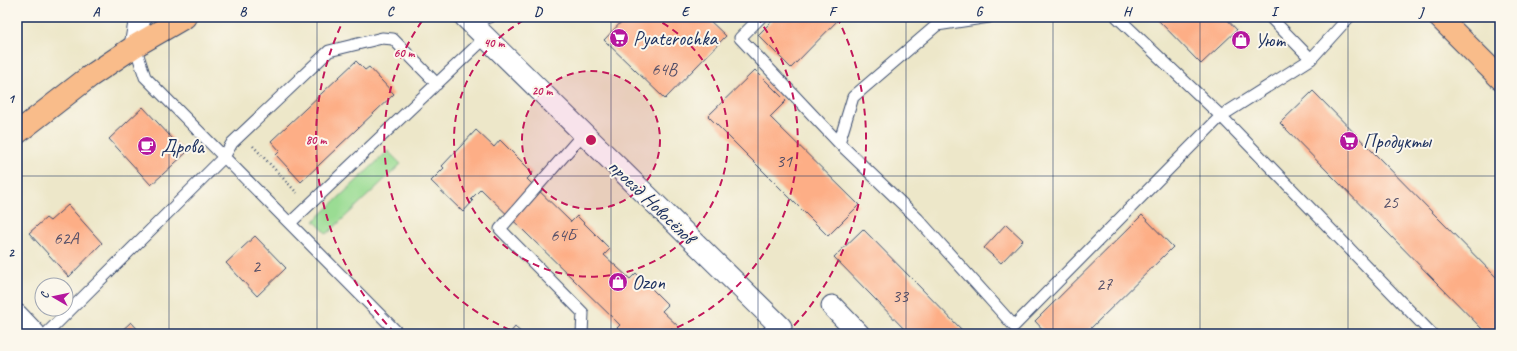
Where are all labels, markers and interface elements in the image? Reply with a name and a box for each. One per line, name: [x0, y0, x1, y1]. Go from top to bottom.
text: A: [93, 4, 101, 20]
text: B: [240, 4, 248, 20]
text: C: [387, 4, 395, 20]
text: D: [534, 4, 543, 20]
text: E: [682, 4, 691, 20]
text: F: [829, 4, 838, 20]
text: G: [976, 4, 984, 20]
text: H: [1123, 4, 1133, 20]
text: I: [1271, 4, 1280, 20]
text: J: [1418, 4, 1425, 20]
place label: Pyaterochka: [633, 26, 718, 51]
supermarket icon: Pyaterochka: [608, 27, 630, 49]
place label: Уют: [1255, 28, 1286, 53]
shop icon: Уют: [1230, 29, 1252, 51]
text: 40 m: [484, 35, 505, 51]
text: 60 m: [394, 45, 416, 61]
house number: 64В: [651, 58, 678, 80]
text: 20 m: [532, 83, 553, 99]
text: 1: [8, 91, 16, 107]
place label: Продукты: [1363, 129, 1432, 154]
supermarket icon: Продукты: [1338, 130, 1360, 152]
text: 80 m: [306, 132, 327, 148]
centre of rings: [584, 133, 598, 147]
place label: Дрова: [161, 134, 206, 159]
cafe icon: Дрова: [136, 135, 158, 157]
house number: 31: [776, 150, 793, 172]
street label: проезд Новосёлов: [603, 154, 703, 251]
house number: 25: [1382, 191, 1399, 213]
house number: 64Б: [550, 224, 579, 246]
house number: 62А: [53, 227, 80, 249]
text: 2: [8, 245, 15, 261]
house number: 2: [252, 255, 262, 277]
place label: Ozon: [632, 270, 666, 295]
shop icon: Ozon: [607, 271, 629, 293]
house number: 27: [1096, 273, 1113, 295]
north arrow: [34, 277, 74, 317]
house number: 33: [892, 285, 910, 307]
text: С: [37, 290, 52, 299]

